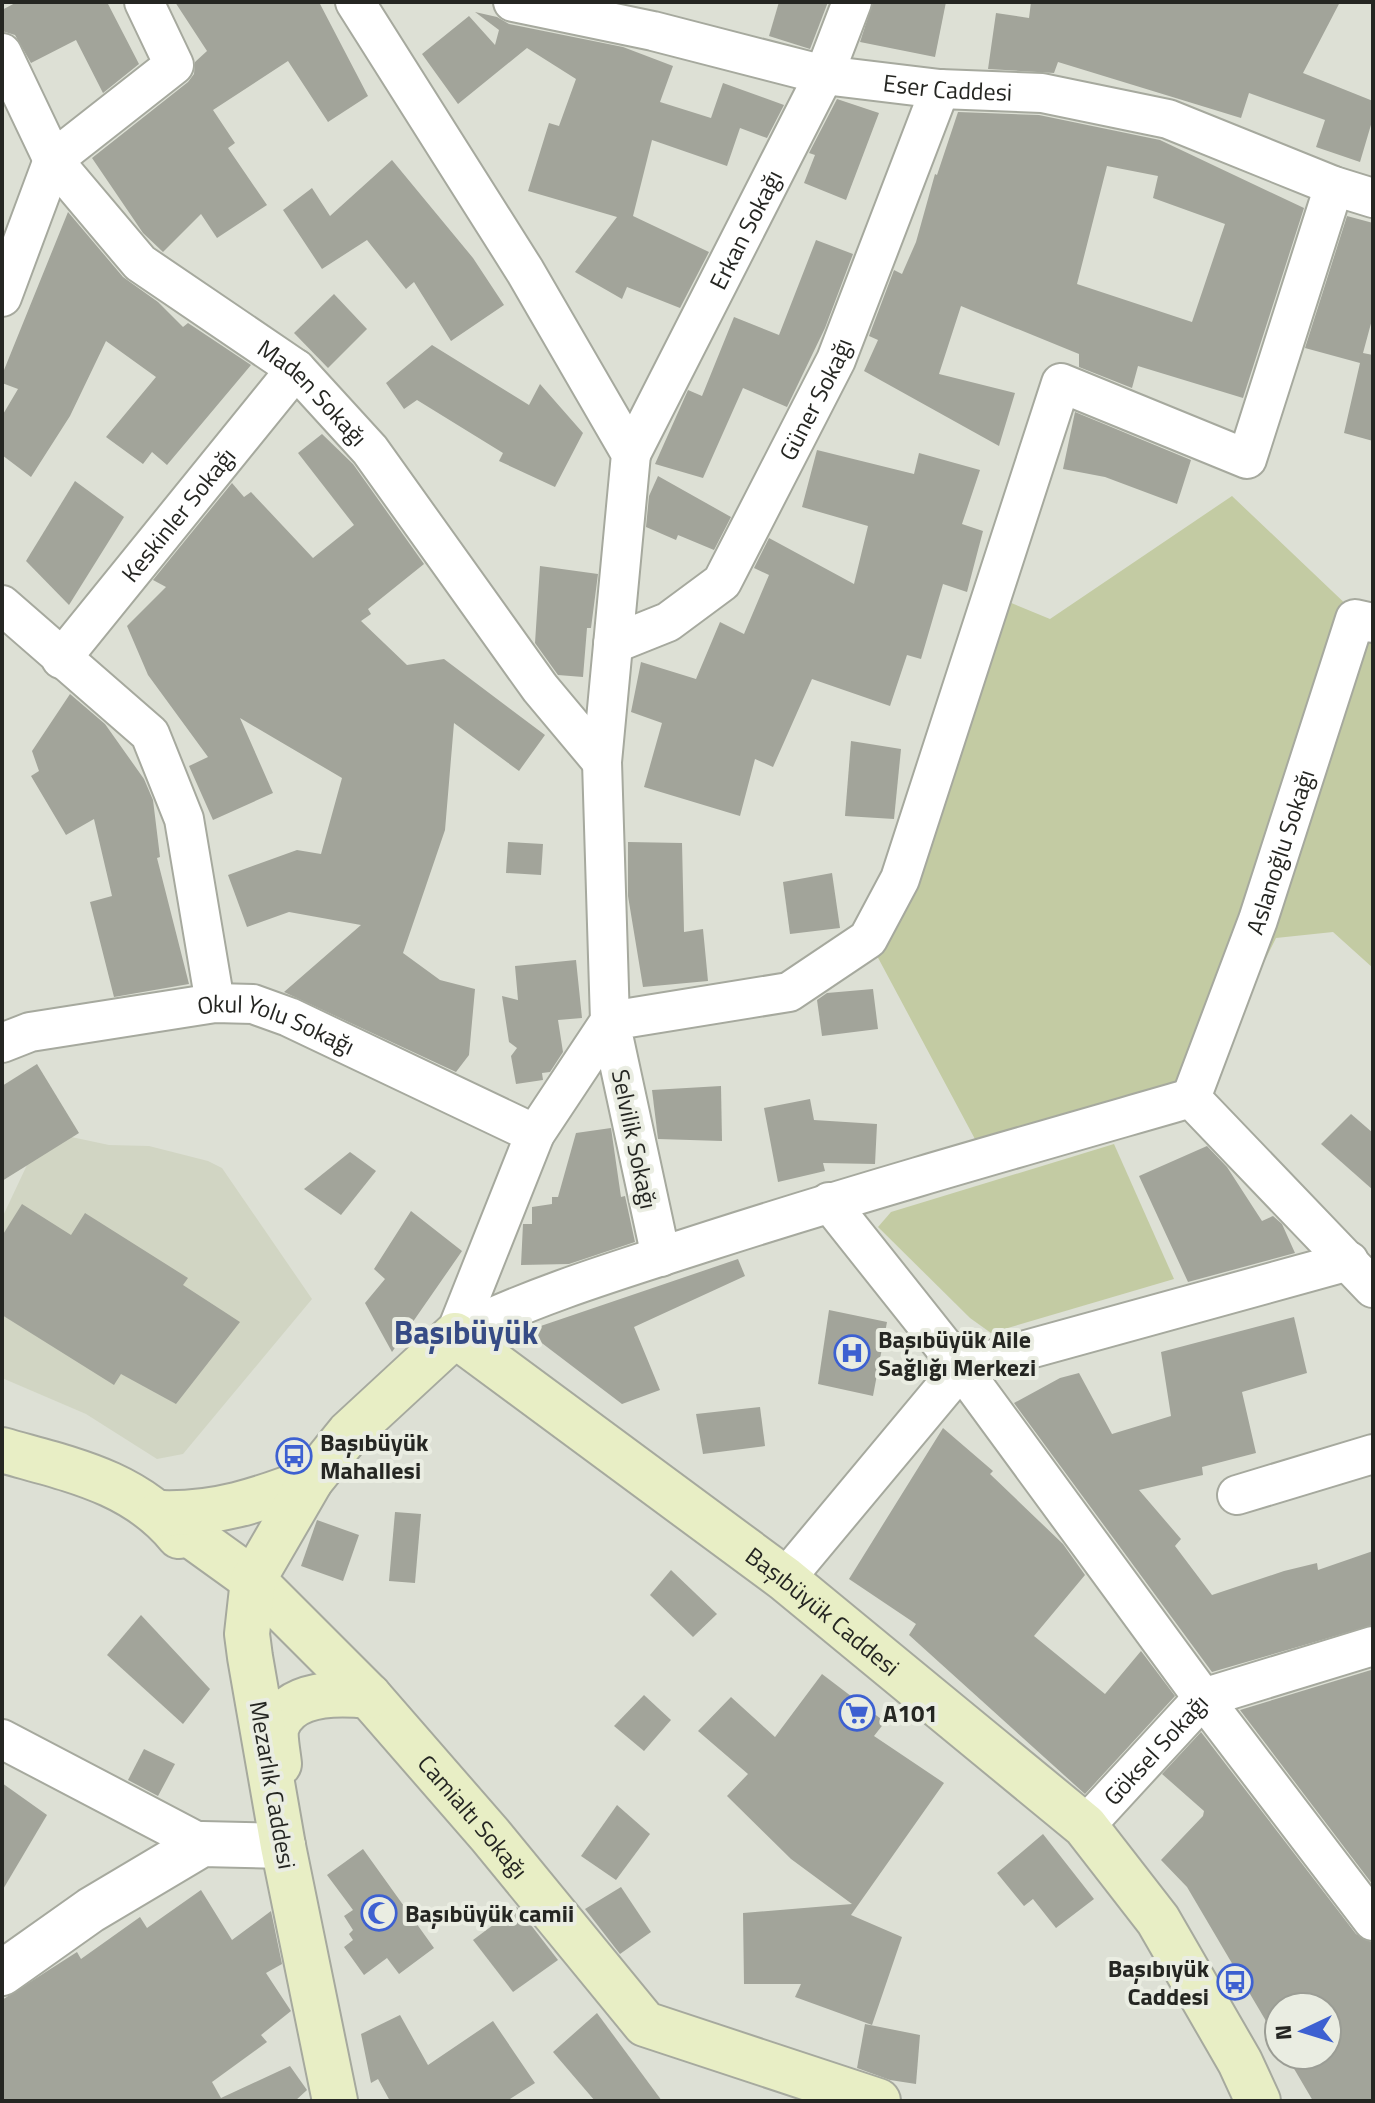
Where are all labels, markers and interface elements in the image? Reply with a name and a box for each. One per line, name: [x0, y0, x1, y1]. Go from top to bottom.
street label: Eser Caddesi: [881, 64, 1013, 110]
street label: Erkan Sokağı: [700, 163, 791, 296]
street label: Maden Sokağı: [250, 330, 376, 454]
street label: Güner Sokağı: [770, 333, 861, 466]
street label: Keskinler Sokağı: [112, 439, 244, 590]
street label: Aslanoğlu Sokağı: [1236, 765, 1323, 939]
street label: Okul Yolu Sokağı: [194, 985, 361, 1064]
street label: Selvilik Sokağı: [603, 1066, 667, 1212]
district label: Başıbüyük: [394, 1308, 539, 1356]
place label: Başıbüyük Aile Sağlığı Merkezi: [878, 1321, 1036, 1385]
hospital icon: Başıbüyük Aile Sağlığı Merkezi: [833, 1334, 871, 1372]
place label: Başıbüyük Mahallesi: [320, 1424, 429, 1488]
bus stop icon: Başıbüyük Mahallesi: [275, 1437, 313, 1475]
street label: Başıbüyük Caddesi: [738, 1538, 908, 1684]
street label: Göksel Sokağı: [1095, 1686, 1216, 1813]
supermarket icon: A101: [838, 1694, 876, 1732]
place label: A101: [883, 1695, 938, 1731]
street label: Mezarlık Caddesi: [241, 1698, 305, 1872]
street label: Camialtı Sokağı: [410, 1746, 537, 1887]
mosque icon: Başıbüyük camii: [360, 1894, 398, 1932]
place label: Başıbüyük camii: [405, 1895, 574, 1931]
place label: Başıbıyük Caddesi: [1108, 1950, 1210, 2014]
bus stop icon: Başıbıyük Caddesi: [1216, 1963, 1254, 2001]
north arrow: [1263, 1991, 1343, 2071]
text: N: [1266, 2024, 1301, 2041]

